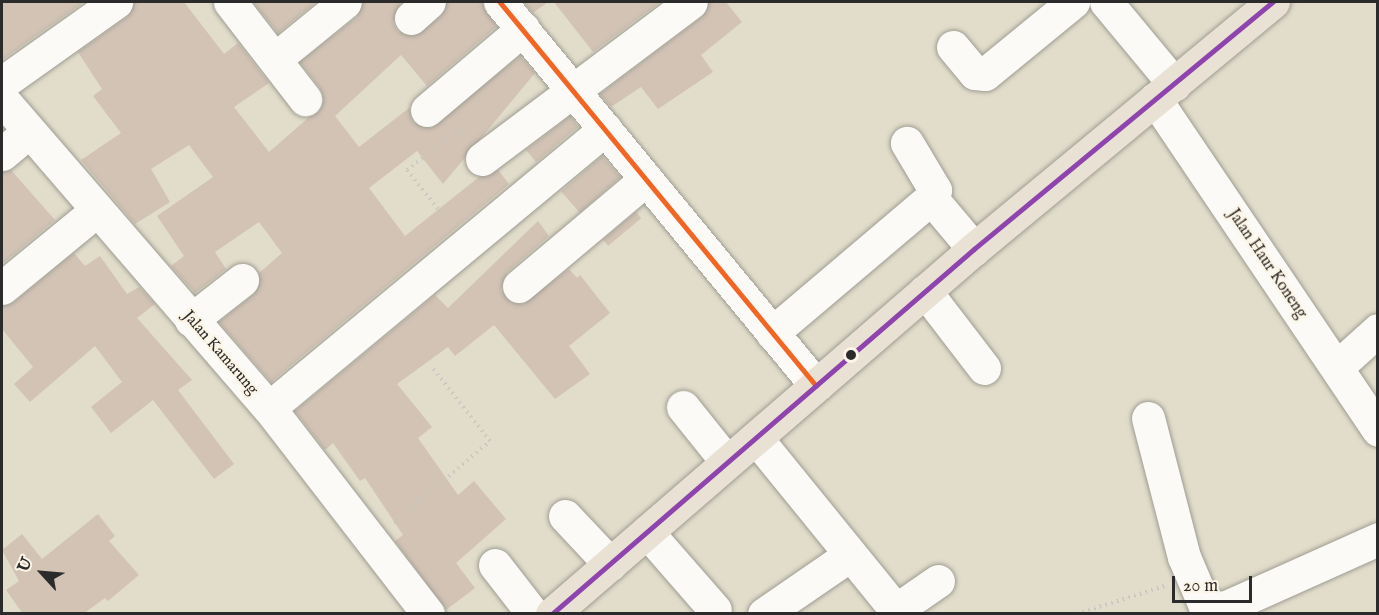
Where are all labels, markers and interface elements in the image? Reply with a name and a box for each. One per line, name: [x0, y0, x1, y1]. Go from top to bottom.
street label: Jalan Haur Koneng: [1223, 206, 1311, 322]
street label: Jalan Kamarung: [178, 307, 262, 399]
unlabelled marker: [845, 349, 857, 361]
north arrow: [12, 543, 72, 603]
text: U: [14, 555, 38, 576]
scale bar: [1175, 564, 1254, 602]
text: 20 m: [1183, 575, 1218, 598]

